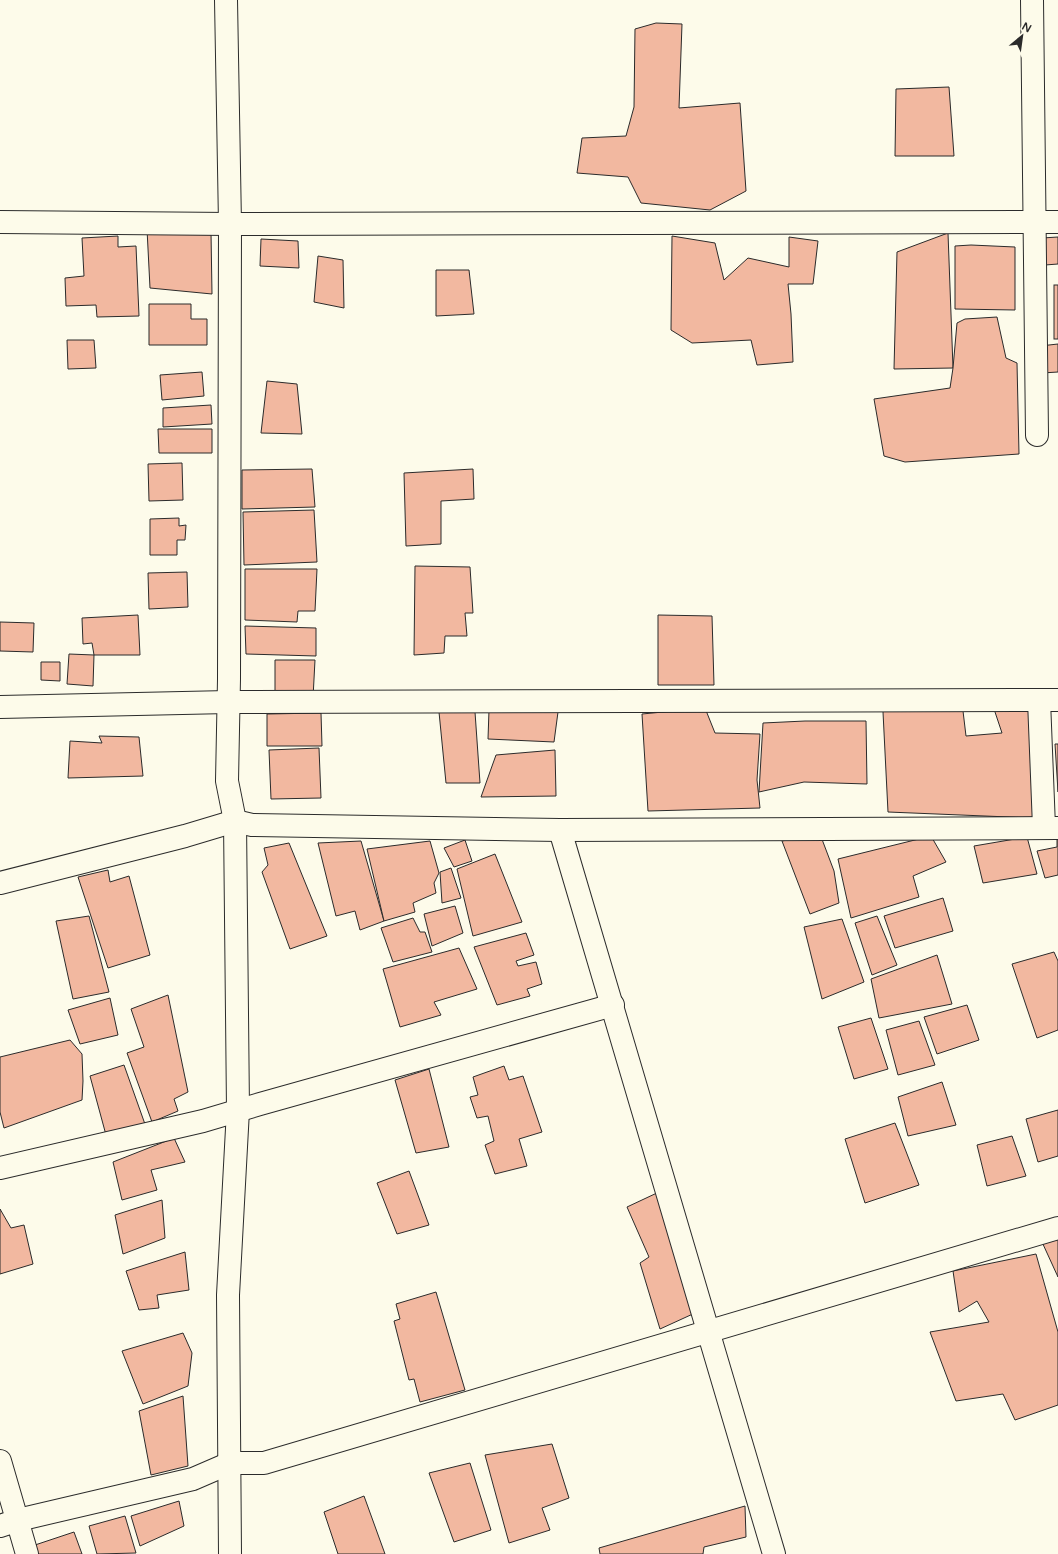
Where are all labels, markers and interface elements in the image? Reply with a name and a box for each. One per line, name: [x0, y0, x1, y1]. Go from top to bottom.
north arrow: [1002, 16, 1042, 56]
text: N: [1020, 20, 1034, 36]

